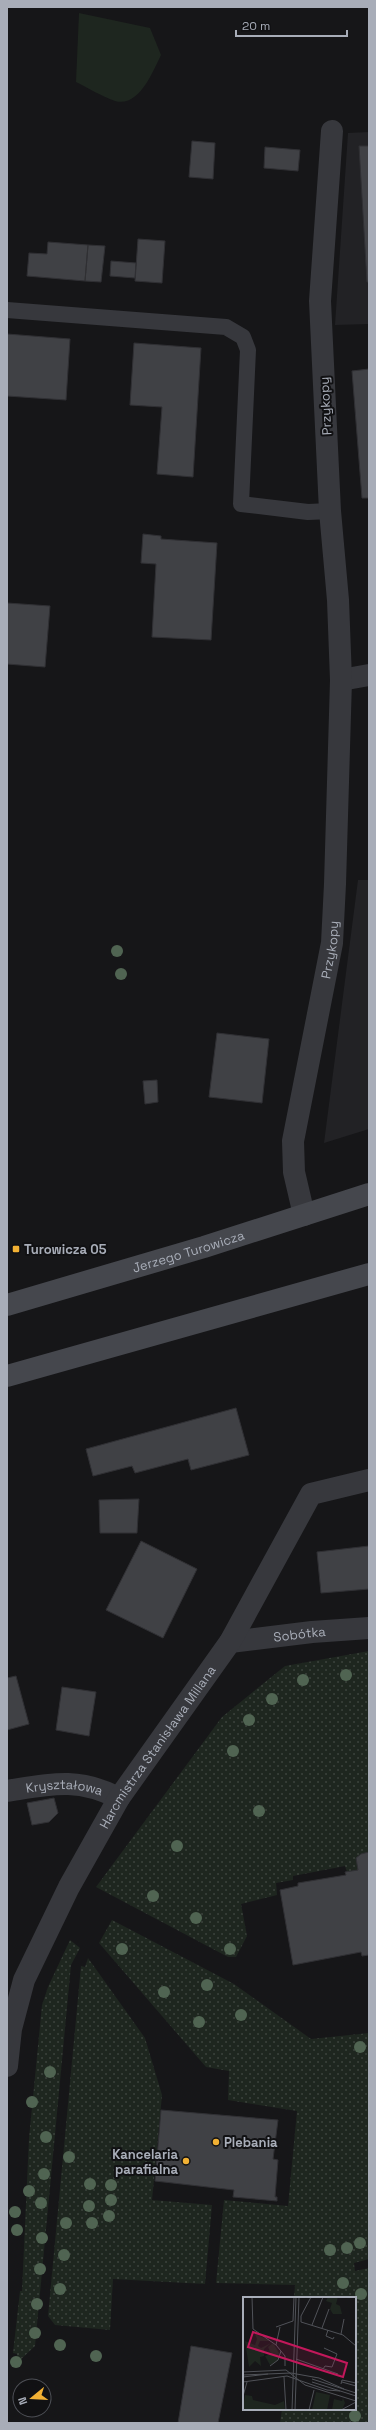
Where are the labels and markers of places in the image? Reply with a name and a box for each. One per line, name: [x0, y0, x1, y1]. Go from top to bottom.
place label: Turowicza 05: [24, 1241, 107, 1258]
marker: Turowicza 05: [11, 1244, 21, 1254]
place label: Plebania: [224, 2134, 278, 2151]
marker: Plebania: [211, 2137, 221, 2147]
place label: Kancelaria parafialna: [112, 2146, 178, 2178]
marker: Kancelaria parafialna: [181, 2156, 191, 2166]

